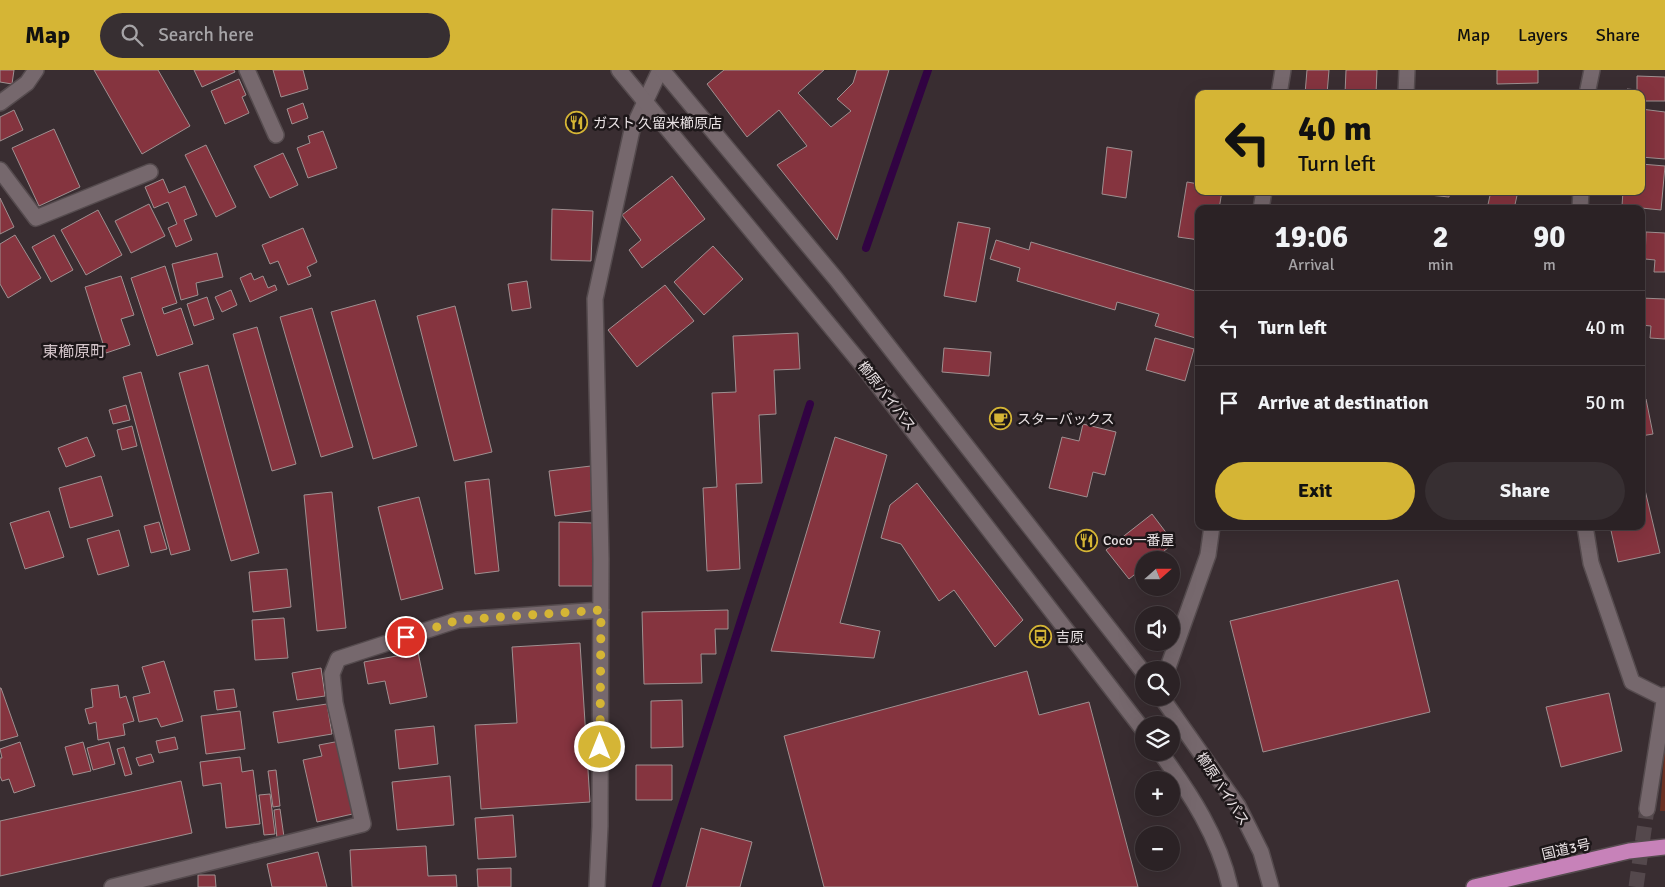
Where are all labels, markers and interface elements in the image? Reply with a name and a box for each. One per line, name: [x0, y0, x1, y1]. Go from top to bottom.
search box: [100, 13, 450, 58]
text: Map: [25, 20, 70, 50]
icon: search: [118, 21, 146, 49]
text: Search here: [158, 23, 254, 47]
text: Map: [1457, 24, 1490, 46]
text: Layers: [1518, 24, 1568, 46]
text: Share: [1596, 24, 1640, 46]
text: 40 m: [1298, 107, 1372, 150]
icon: left: [1215, 110, 1280, 175]
restaurant icon: ガスト 久留米櫛原店: [565, 111, 589, 135]
place label: ガスト 久留米櫛原店: [593, 115, 722, 132]
text: Turn left: [1298, 150, 1376, 177]
text: 19:06: [1275, 219, 1348, 256]
text: 2: [1433, 219, 1449, 256]
text: 90: [1533, 219, 1565, 256]
text: Arrival: [1288, 255, 1334, 275]
text: min: [1428, 255, 1454, 275]
text: m: [1543, 255, 1556, 275]
icon: left: [1215, 314, 1243, 342]
text: Turn left: [1258, 316, 1327, 340]
text: 40 m: [1585, 316, 1625, 340]
district label: 東櫛原町: [42, 342, 106, 362]
street label: 櫛原バイパス: [854, 358, 919, 435]
icon: arrive: [1215, 389, 1243, 417]
text: Arrive at destination: [1258, 391, 1429, 415]
text: 50 m: [1585, 391, 1625, 415]
cafe icon: スターバックス: [989, 407, 1013, 431]
place label: スターバックス: [1017, 411, 1114, 428]
button: Exit: [1215, 462, 1415, 520]
button: Share: [1425, 462, 1625, 520]
restaurant icon: Coco一番屋: [1075, 528, 1099, 552]
place label: Coco一番屋: [1103, 532, 1174, 549]
north arrow: [1135, 551, 1180, 596]
map controls: [1135, 551, 1180, 871]
button: sound: [1135, 606, 1180, 651]
pin: [385, 616, 427, 658]
icon: arrive: [392, 623, 420, 651]
bus stop icon: 吉原: [1028, 625, 1052, 649]
place label: 吉原: [1056, 629, 1084, 646]
button: search: [1135, 661, 1180, 706]
button: layers: [1135, 716, 1180, 761]
position arrow: [573, 720, 625, 772]
street label: 櫛原バイパス: [1193, 750, 1253, 829]
button: +: [1135, 771, 1180, 816]
button: −: [1135, 826, 1180, 871]
street label: 国道3号: [1540, 836, 1592, 863]

